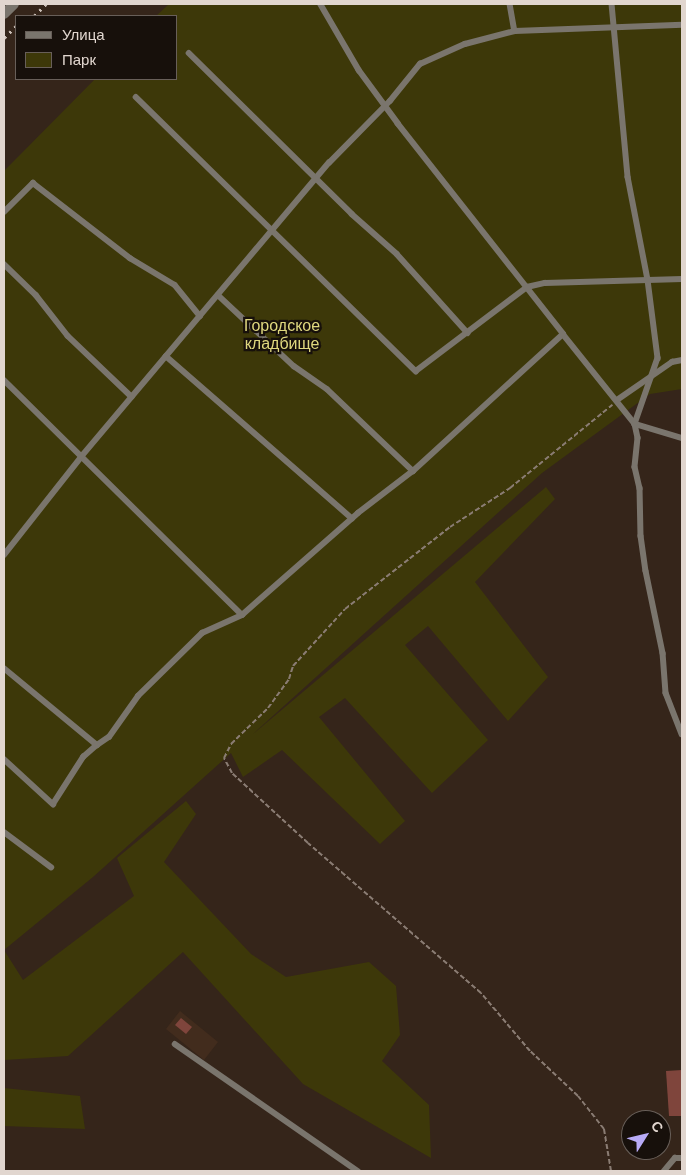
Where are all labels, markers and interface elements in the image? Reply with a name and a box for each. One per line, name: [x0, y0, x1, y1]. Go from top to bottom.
legend: [15, 15, 178, 80]
text: Улица: [62, 26, 105, 44]
text: Парк: [62, 51, 96, 69]
park label: Городское кладбище: [244, 316, 320, 354]
north arrow: [621, 1110, 671, 1160]
text: С: [648, 1118, 667, 1136]

